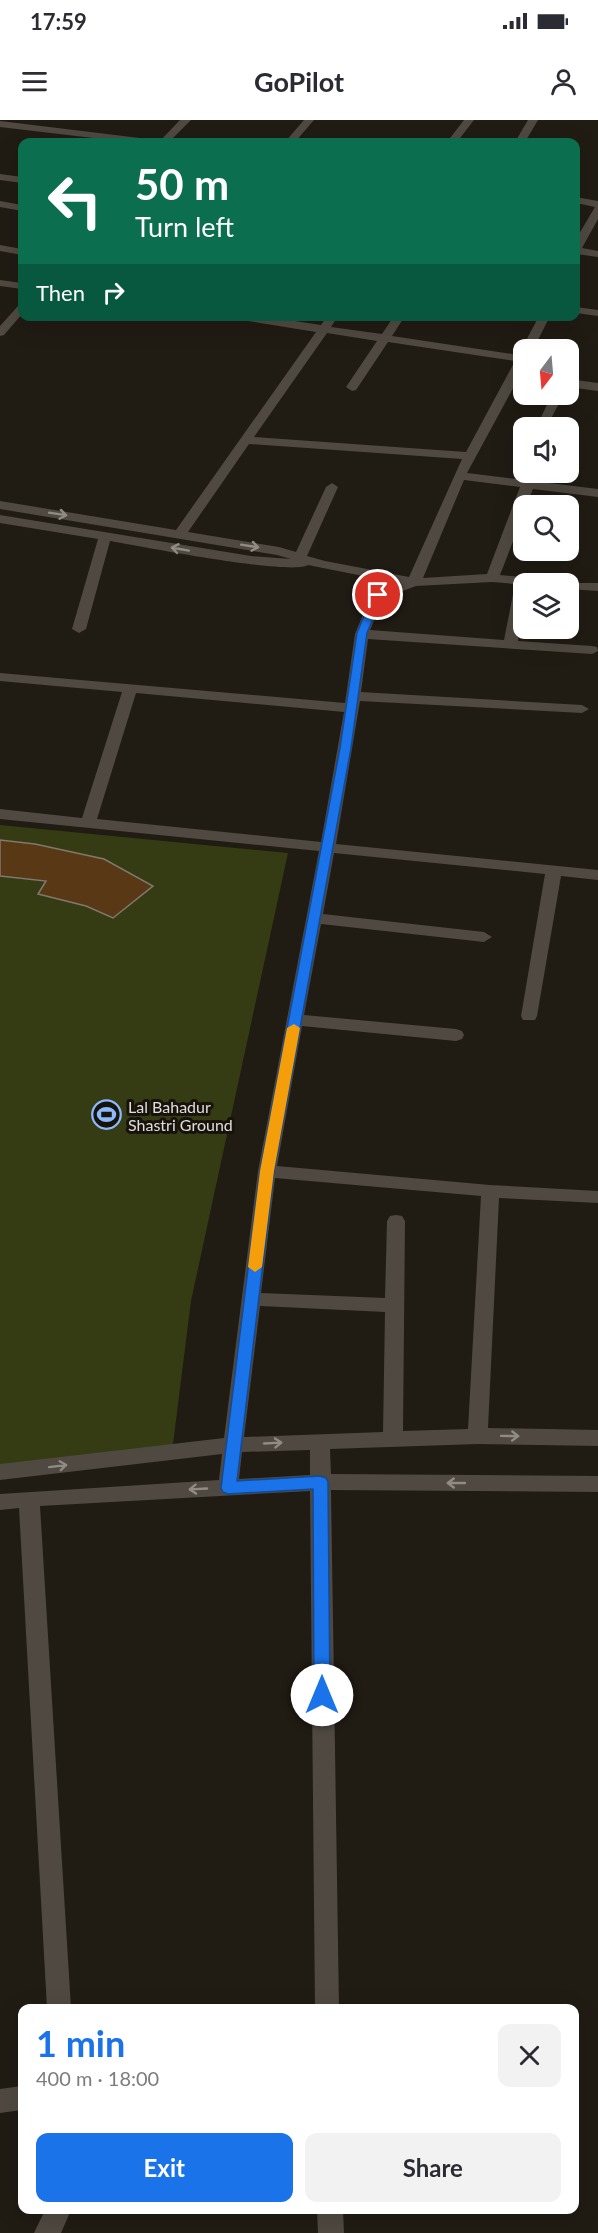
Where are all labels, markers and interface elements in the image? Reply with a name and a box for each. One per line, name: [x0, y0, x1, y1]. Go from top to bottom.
text: 17:59: [30, 8, 87, 35]
icon: menu: [18, 65, 51, 98]
text: GoPilot: [254, 65, 344, 98]
icon: person: [547, 65, 580, 98]
text: 50 m: [135, 159, 229, 209]
icon: left: [36, 162, 114, 240]
text: Turn left: [135, 210, 234, 243]
icon: right: [97, 276, 130, 309]
text: Then: [36, 279, 85, 306]
north arrow: [513, 339, 579, 405]
map controls: [513, 339, 579, 639]
button: sound: [513, 417, 579, 483]
button: search: [513, 495, 579, 561]
one-way arrow: [47, 509, 67, 520]
one-way arrow: [240, 541, 259, 552]
one-way arrow: [171, 543, 191, 554]
pin: [352, 569, 403, 620]
button: layers: [513, 573, 579, 639]
icon: arrive: [361, 578, 394, 611]
place label: Lal Bahadur Shastri Ground: [128, 1097, 233, 1134]
sports icon: Lal Bahadur Shastri Ground: [91, 1099, 123, 1131]
one-way arrow: [499, 1431, 519, 1442]
one-way arrow: [262, 1437, 282, 1448]
one-way arrow: [48, 1460, 68, 1471]
one-way arrow: [446, 1477, 466, 1489]
one-way arrow: [188, 1484, 208, 1495]
position arrow: [290, 1663, 354, 1727]
text: 1 min: [36, 2021, 125, 2065]
button: close: [498, 2024, 561, 2087]
text: 400 m · 18:00: [36, 2066, 159, 2090]
button: Exit: [36, 2133, 293, 2202]
button: Share: [305, 2133, 561, 2202]

